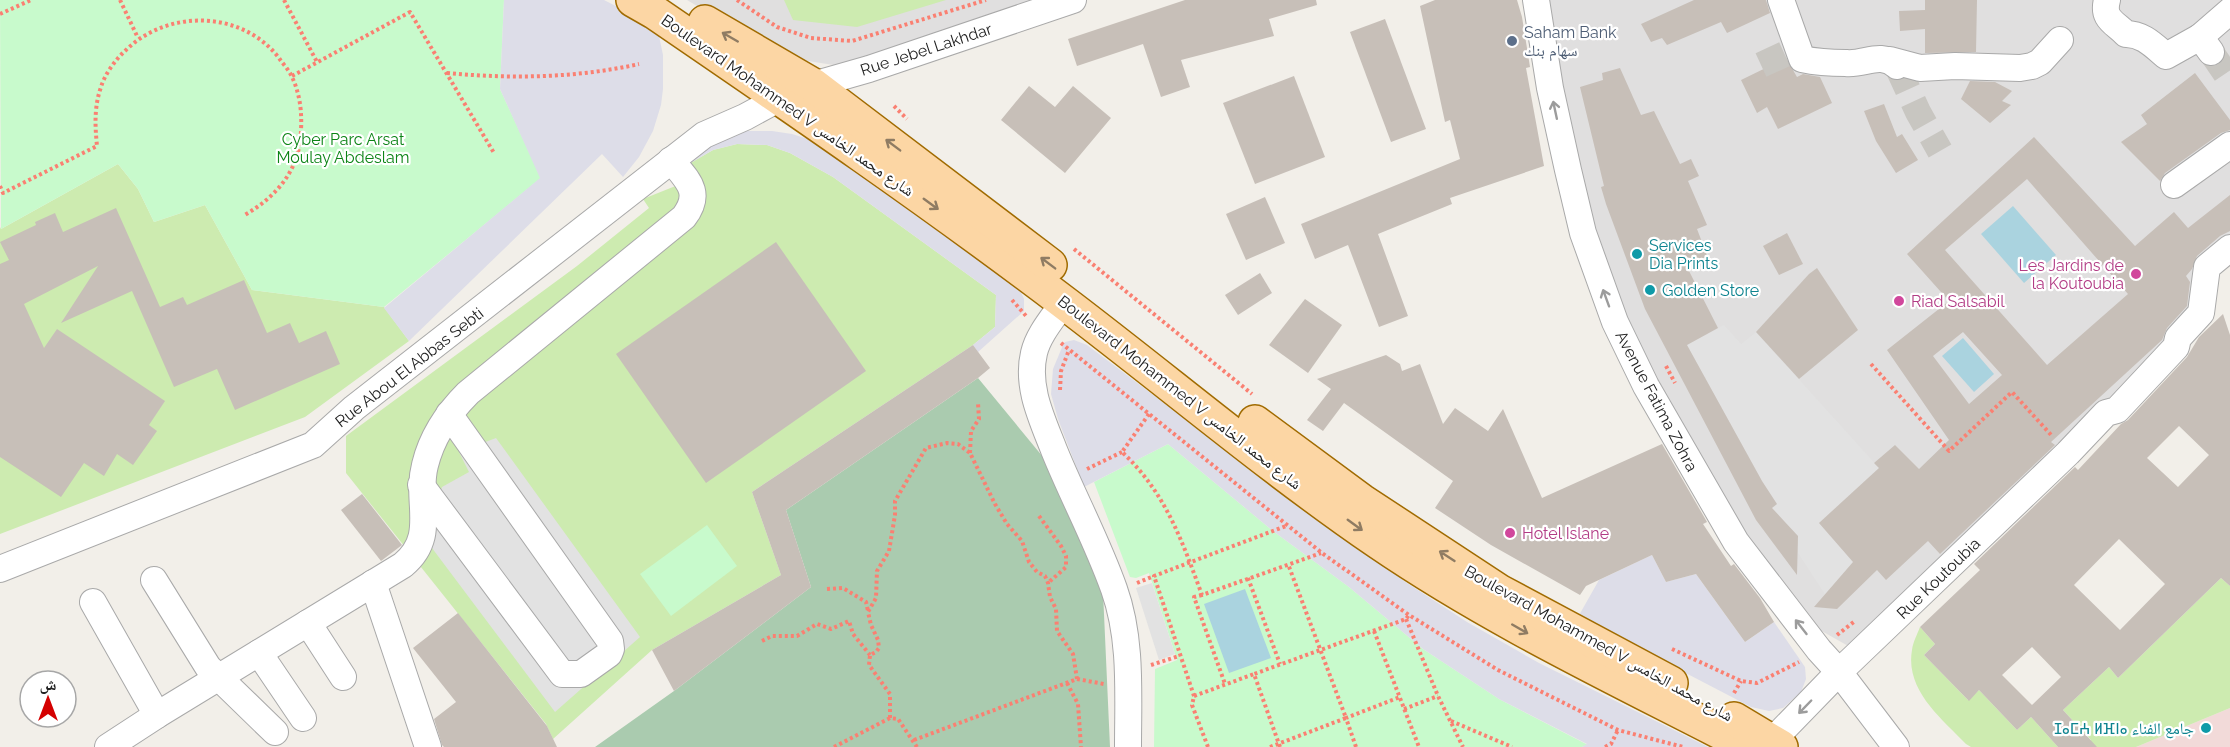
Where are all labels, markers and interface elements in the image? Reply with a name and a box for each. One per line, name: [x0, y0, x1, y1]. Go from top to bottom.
street label: Boulevard Mohammed V شارع محمد الخامس: [657, 10, 918, 201]
street label: Rue Jebel Lakhdar: [858, 19, 995, 80]
place label: Saham Bank سهام بنك: [1524, 23, 1617, 61]
one-way arrow: [722, 31, 739, 43]
marker: Saham Bank سهام بنك: [1505, 34, 1519, 48]
one-way arrow: [1548, 101, 1560, 120]
park label: Cyber Parc Arsat Moulay Abdeslam: [276, 130, 410, 167]
one-way arrow: [885, 138, 901, 151]
one-way arrow: [922, 198, 938, 211]
place label: Services Dia Prints: [1649, 236, 1718, 273]
marker: Services Dia Prints: [1630, 247, 1644, 261]
place label: Les Jardins de la Koutoubia: [2018, 256, 2124, 293]
one-way arrow: [1040, 257, 1056, 269]
marker: Les Jardins de la Koutoubia: [2129, 267, 2143, 281]
place label: Golden Store: [1662, 281, 1759, 300]
marker: Golden Store: [1643, 283, 1657, 297]
one-way arrow: [1600, 289, 1611, 308]
street label: Boulevard Mohammed V شارع محمد الخامس: [1053, 291, 1305, 494]
place label: Riad Salsabil: [1911, 292, 2005, 311]
marker: Riad Salsabil: [1892, 294, 1906, 308]
street label: Rue Abou El Abbas Sebti: [332, 304, 487, 431]
street label: Avenue Fatima Zohra: [1611, 328, 1702, 475]
one-way arrow: [1347, 519, 1363, 531]
place label: Hotel Islane: [1522, 524, 1609, 543]
marker: Hotel Islane: [1503, 526, 1517, 540]
street label: Rue Koutoubia: [1893, 534, 1984, 623]
one-way arrow: [1439, 550, 1456, 562]
street label: Boulevard Mohammed V شارع محمد الخامس: [1461, 561, 1736, 726]
one-way arrow: [1795, 619, 1808, 635]
one-way arrow: [1511, 623, 1528, 635]
north arrow: [18, 669, 78, 729]
text: ش: [40, 675, 57, 694]
one-way arrow: [1798, 699, 1812, 714]
place label: ⵊⴰⵎⵄ ⵍⴼⵏⴰ جامع الفناء: [2054, 719, 2194, 739]
marker: ⵊⴰⵎⵄ ⵍⴼⵏⴰ جامع الفناء: [2199, 721, 2213, 735]

